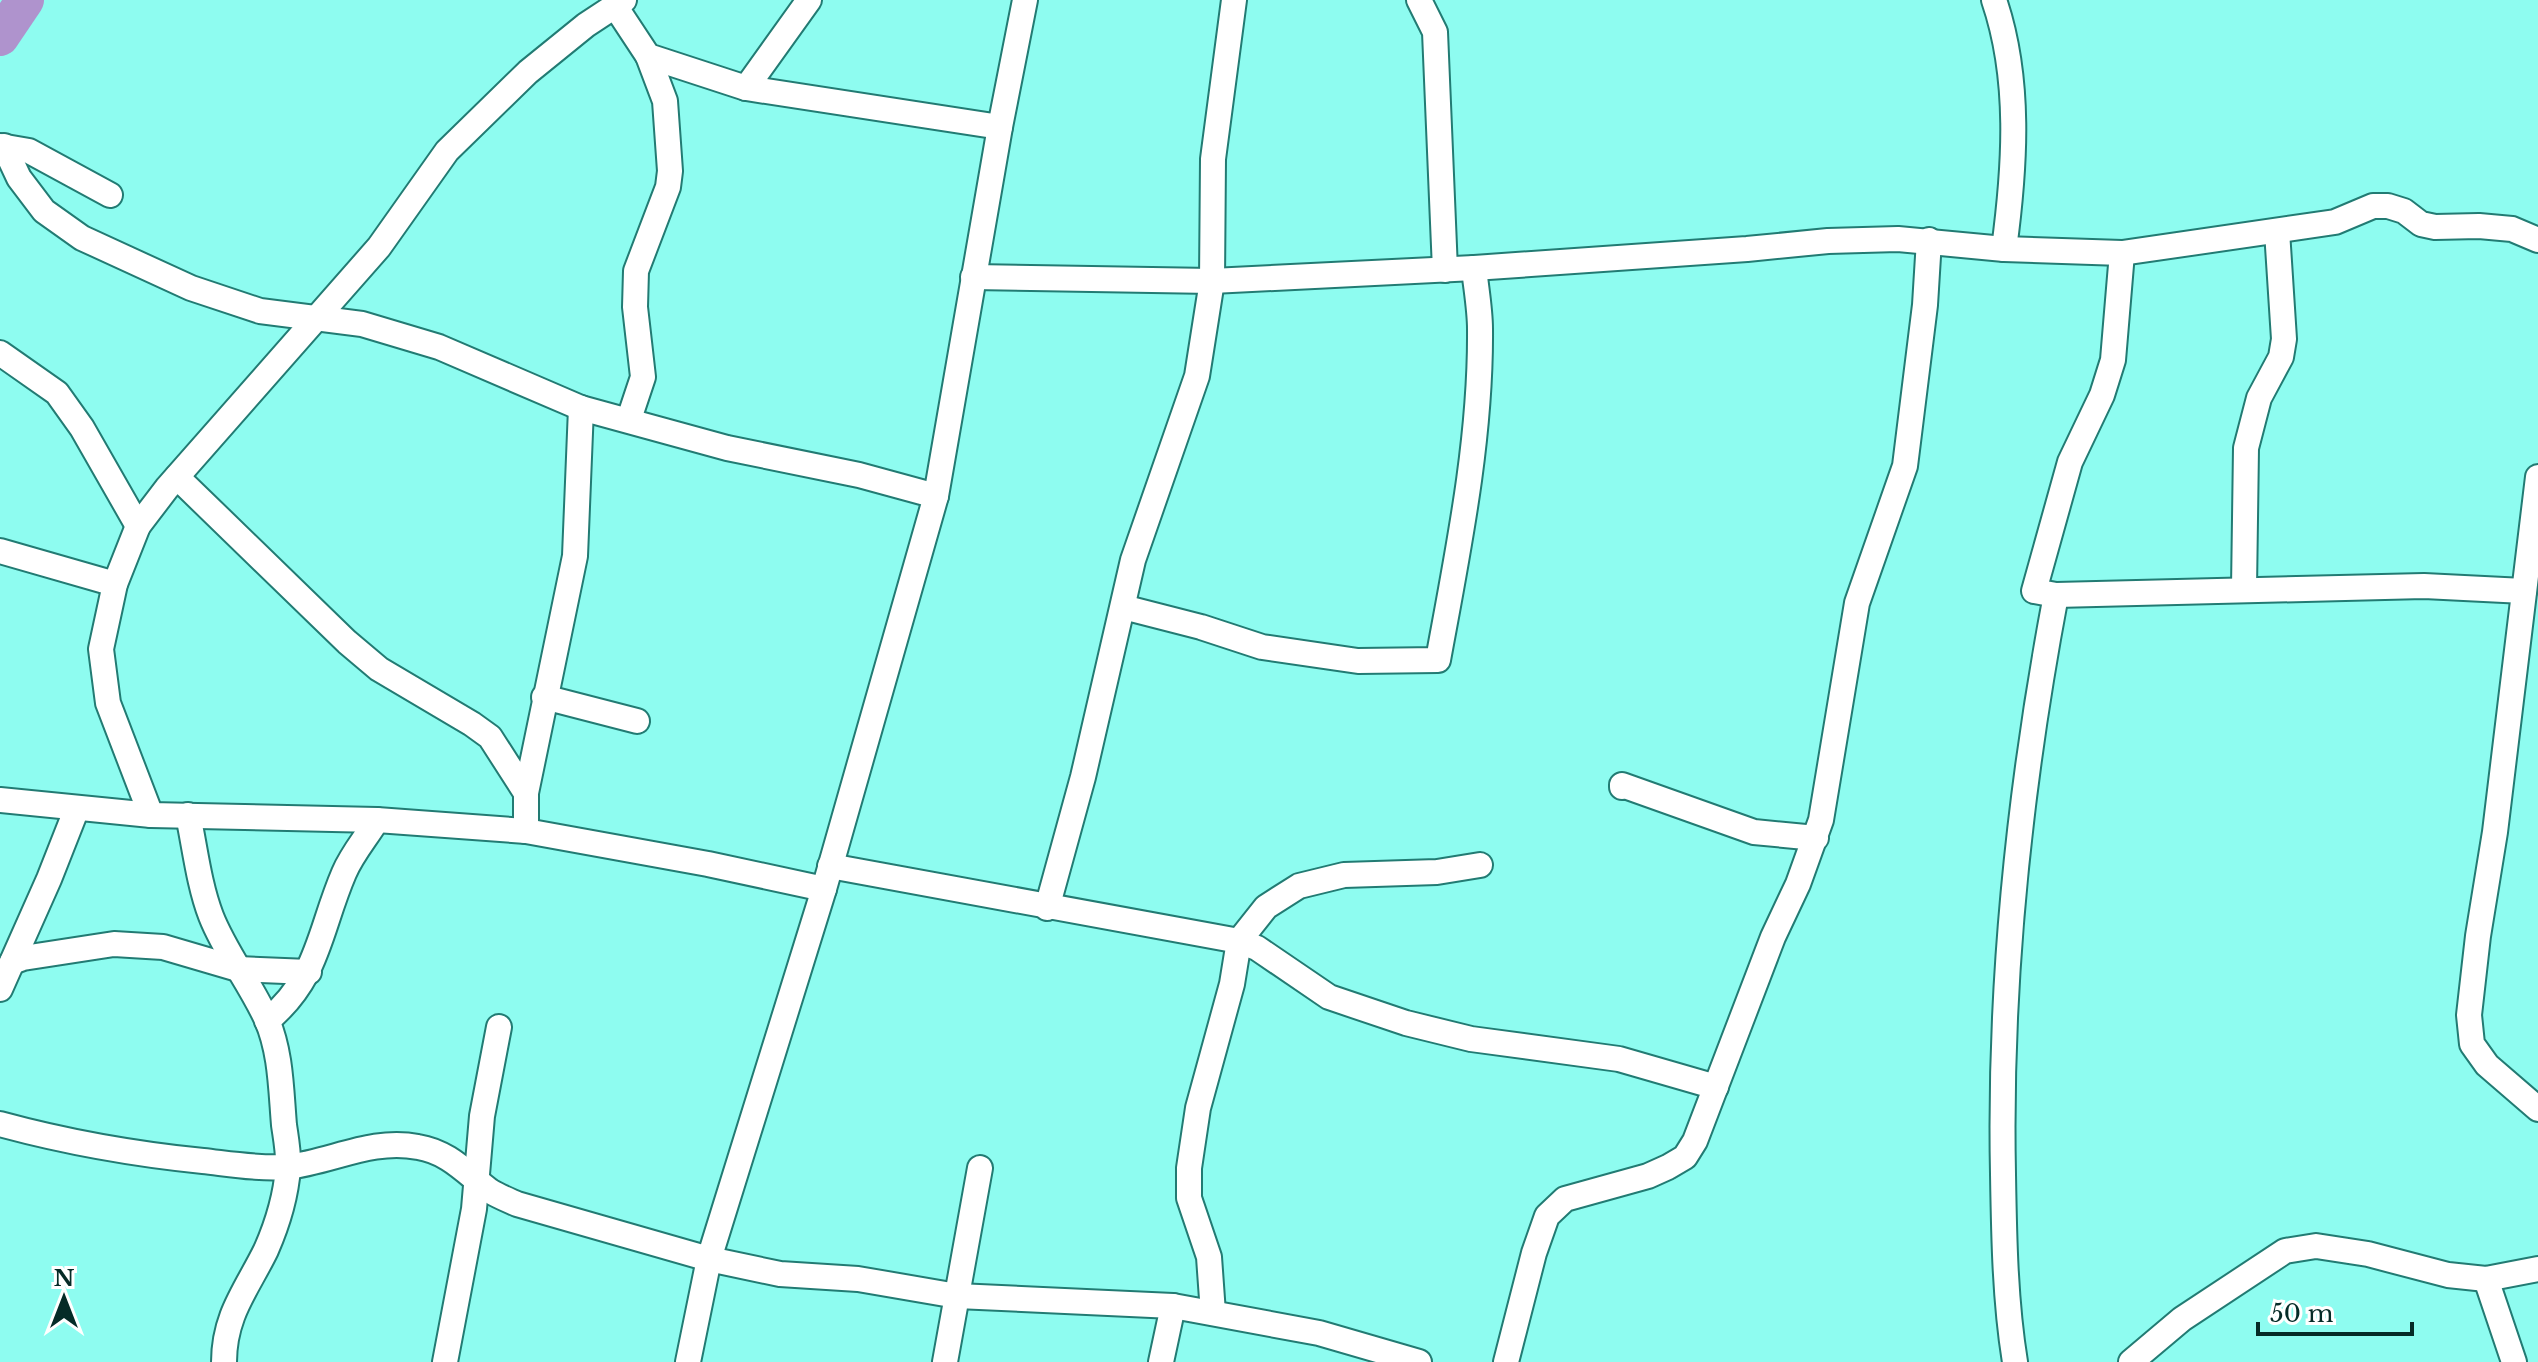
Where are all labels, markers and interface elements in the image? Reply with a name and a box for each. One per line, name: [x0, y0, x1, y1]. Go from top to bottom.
north arrow: [24, 1258, 104, 1338]
text: N: [54, 1265, 75, 1292]
scale bar: [2258, 1286, 2412, 1336]
text: 50 m: [2270, 1299, 2334, 1328]

